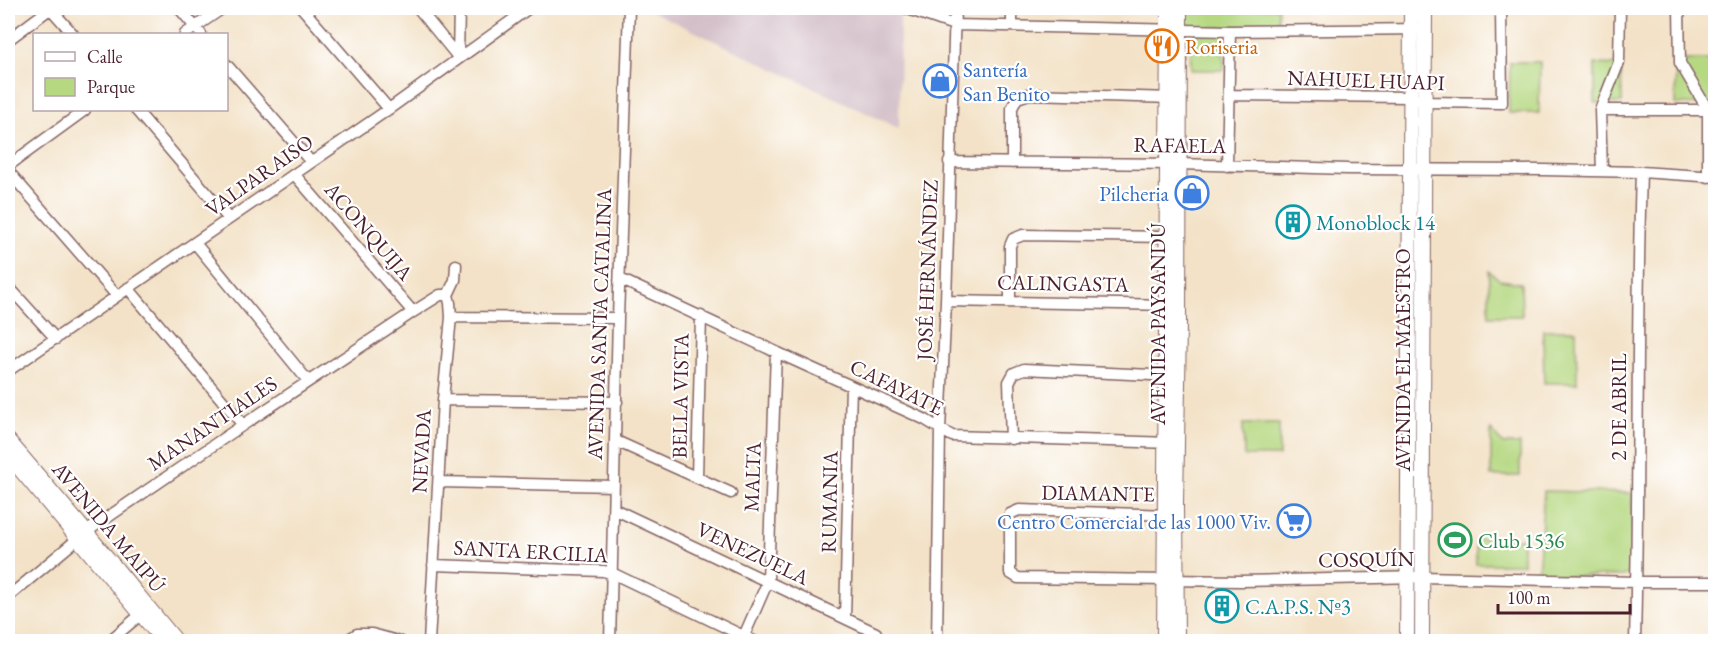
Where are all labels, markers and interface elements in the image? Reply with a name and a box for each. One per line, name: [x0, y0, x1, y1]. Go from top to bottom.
restaurant icon: Roriseria: [1144, 28, 1180, 64]
legend: [33, 33, 228, 111]
place label: Roriseria: [1185, 33, 1259, 60]
text: Calle: [87, 45, 123, 68]
place label: Santería San Benito: [963, 56, 1050, 107]
shop icon: Santería San Benito: [922, 63, 958, 99]
street label: NAHUEL HUAPI: [1287, 64, 1445, 96]
text: Parque: [87, 75, 135, 98]
street label: VALPARAISO: [200, 128, 318, 222]
street label: RAFAELA: [1133, 131, 1227, 159]
street label: ACONQUIJA: [317, 175, 419, 287]
shop icon: Pilcheria: [1174, 175, 1210, 211]
street label: JOSÉ HERNÁNDEZ: [910, 179, 944, 363]
place label: Pilcheria: [1099, 180, 1170, 207]
street label: AVENIDA SANTA CATALINA: [581, 187, 617, 461]
building icon: Monoblock 14: [1275, 204, 1311, 240]
place label: Monoblock 14: [1316, 209, 1436, 236]
street label: AVENIDA PAYSANDÚ: [1144, 222, 1171, 426]
street label: AVENIDA EL MAESTRO: [1389, 248, 1416, 473]
street label: CALINGASTA: [997, 268, 1130, 298]
street label: BELLA VISTA: [665, 333, 695, 459]
street label: CAFAYATE: [846, 353, 948, 421]
street label: 2 DE ABRIL: [1605, 353, 1632, 461]
street label: MANANTIALES: [142, 370, 282, 476]
street label: NEVADA: [405, 408, 437, 494]
street label: MALTA: [737, 441, 767, 512]
street label: RUMANIA: [815, 450, 843, 553]
street label: AVENIDA MAIPÚ: [46, 455, 172, 598]
street label: DIAMANTE: [1041, 479, 1155, 507]
supermarket icon: Centro Comercial de las 1000 Viv.: [1276, 503, 1312, 539]
place label: Centro Comercial de las 1000 Viv.: [997, 508, 1271, 535]
street label: VENEZUELA: [692, 515, 814, 591]
sports icon: Club 1536: [1437, 522, 1473, 558]
place label: Club 1536: [1478, 527, 1564, 554]
street label: SANTA ERCILIA: [453, 533, 609, 569]
street label: COSQUÍN: [1318, 545, 1415, 574]
scale bar: [1498, 577, 1630, 615]
text: 100 m: [1507, 586, 1551, 609]
building icon: C.A.P.S. Nº3: [1204, 588, 1240, 624]
place label: C.A.P.S. Nº3: [1245, 593, 1351, 620]

